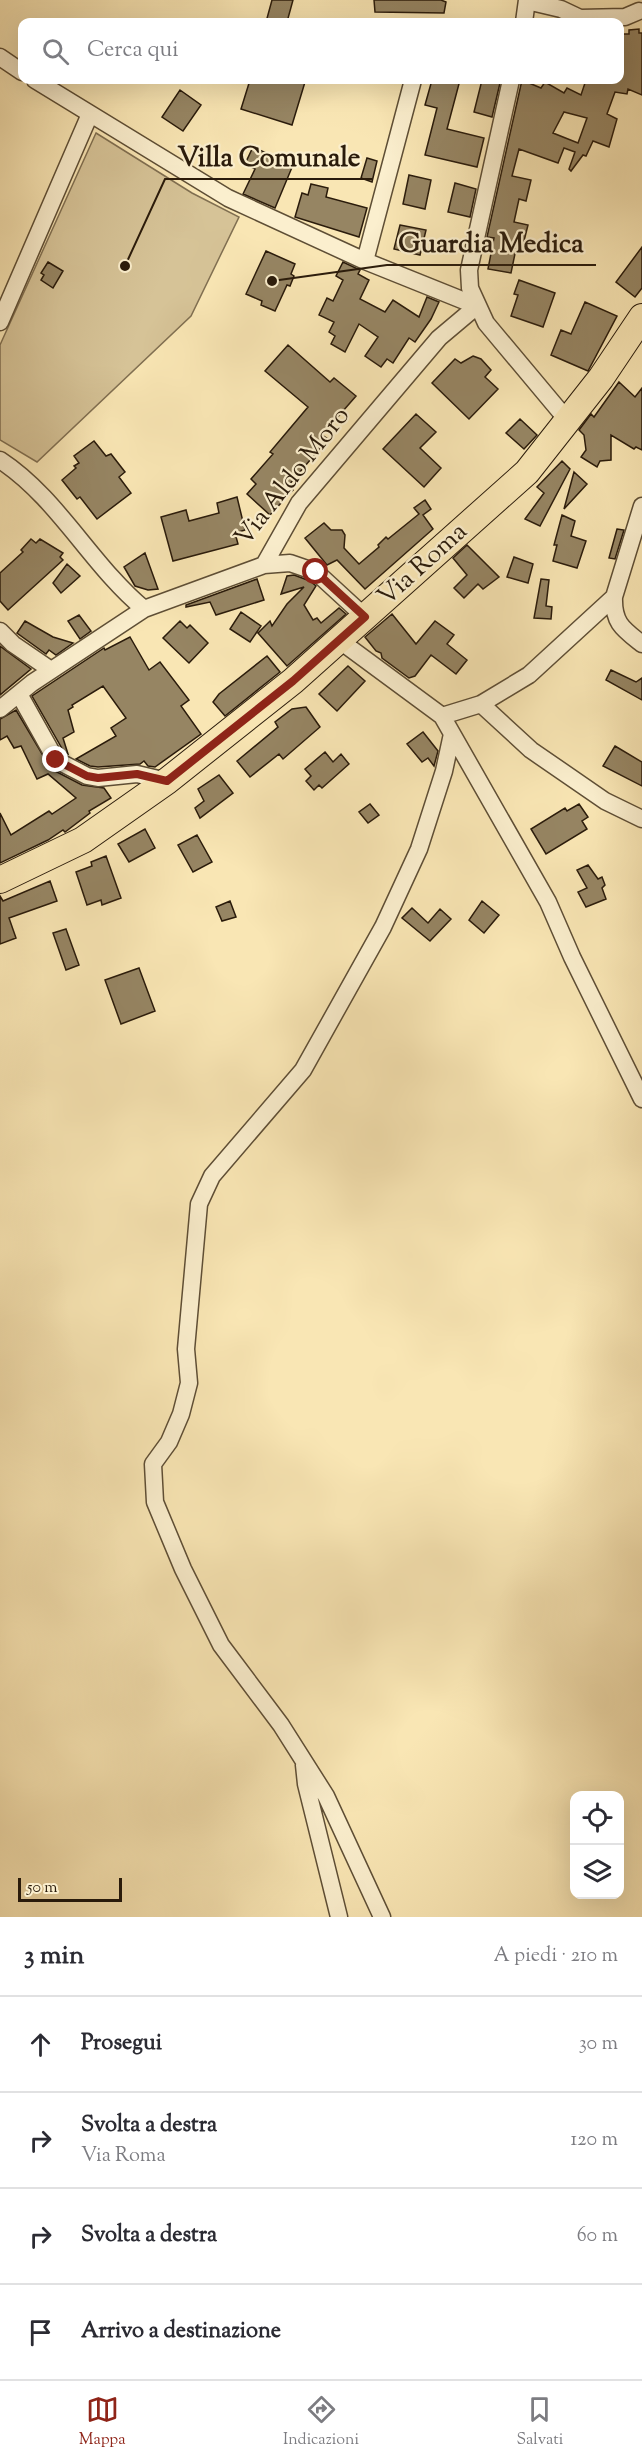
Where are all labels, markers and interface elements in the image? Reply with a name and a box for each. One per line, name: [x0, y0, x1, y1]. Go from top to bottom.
search box: [18, 18, 624, 84]
icon: search: [39, 35, 72, 68]
text: Cerca qui: [87, 35, 178, 67]
callout: Villa Comunale: [165, 134, 372, 179]
text: Villa Comunale: [178, 140, 360, 179]
callout: Guardia Medica: [387, 220, 596, 265]
text: Guardia Medica: [398, 226, 584, 265]
street label: Via Aldo Moro: [227, 399, 359, 555]
street label: Via Roma: [370, 514, 476, 616]
route start: [302, 558, 328, 584]
route end: [42, 746, 68, 772]
map controls: [570, 1791, 624, 1899]
button: locate: [570, 1791, 624, 1845]
button: layers: [570, 1845, 624, 1899]
scale bar: [18, 1875, 122, 1902]
text: 50 m: [27, 1877, 58, 1900]
text: 3 min: [24, 1938, 84, 1975]
text: A piedi · 210 m: [494, 1942, 618, 1971]
icon: ahead: [24, 2028, 57, 2061]
text: Prosegui: [81, 2028, 162, 2060]
text: 30 m: [579, 2030, 618, 2059]
text: Svolta a destra: [81, 2110, 217, 2142]
icon: right: [24, 2124, 57, 2157]
text: 120 m: [570, 2126, 618, 2155]
text: Via Roma: [81, 2142, 166, 2171]
icon: right: [24, 2220, 57, 2253]
text: Svolta a destra: [81, 2220, 217, 2252]
text: 60 m: [577, 2222, 618, 2251]
icon: arrive: [24, 2316, 57, 2349]
text: Arrivo a destinazione: [81, 2316, 281, 2348]
tab: Mappa: [79, 2393, 126, 2452]
tab: Indicazioni: [283, 2393, 359, 2452]
tab: Salvati: [516, 2393, 563, 2452]

